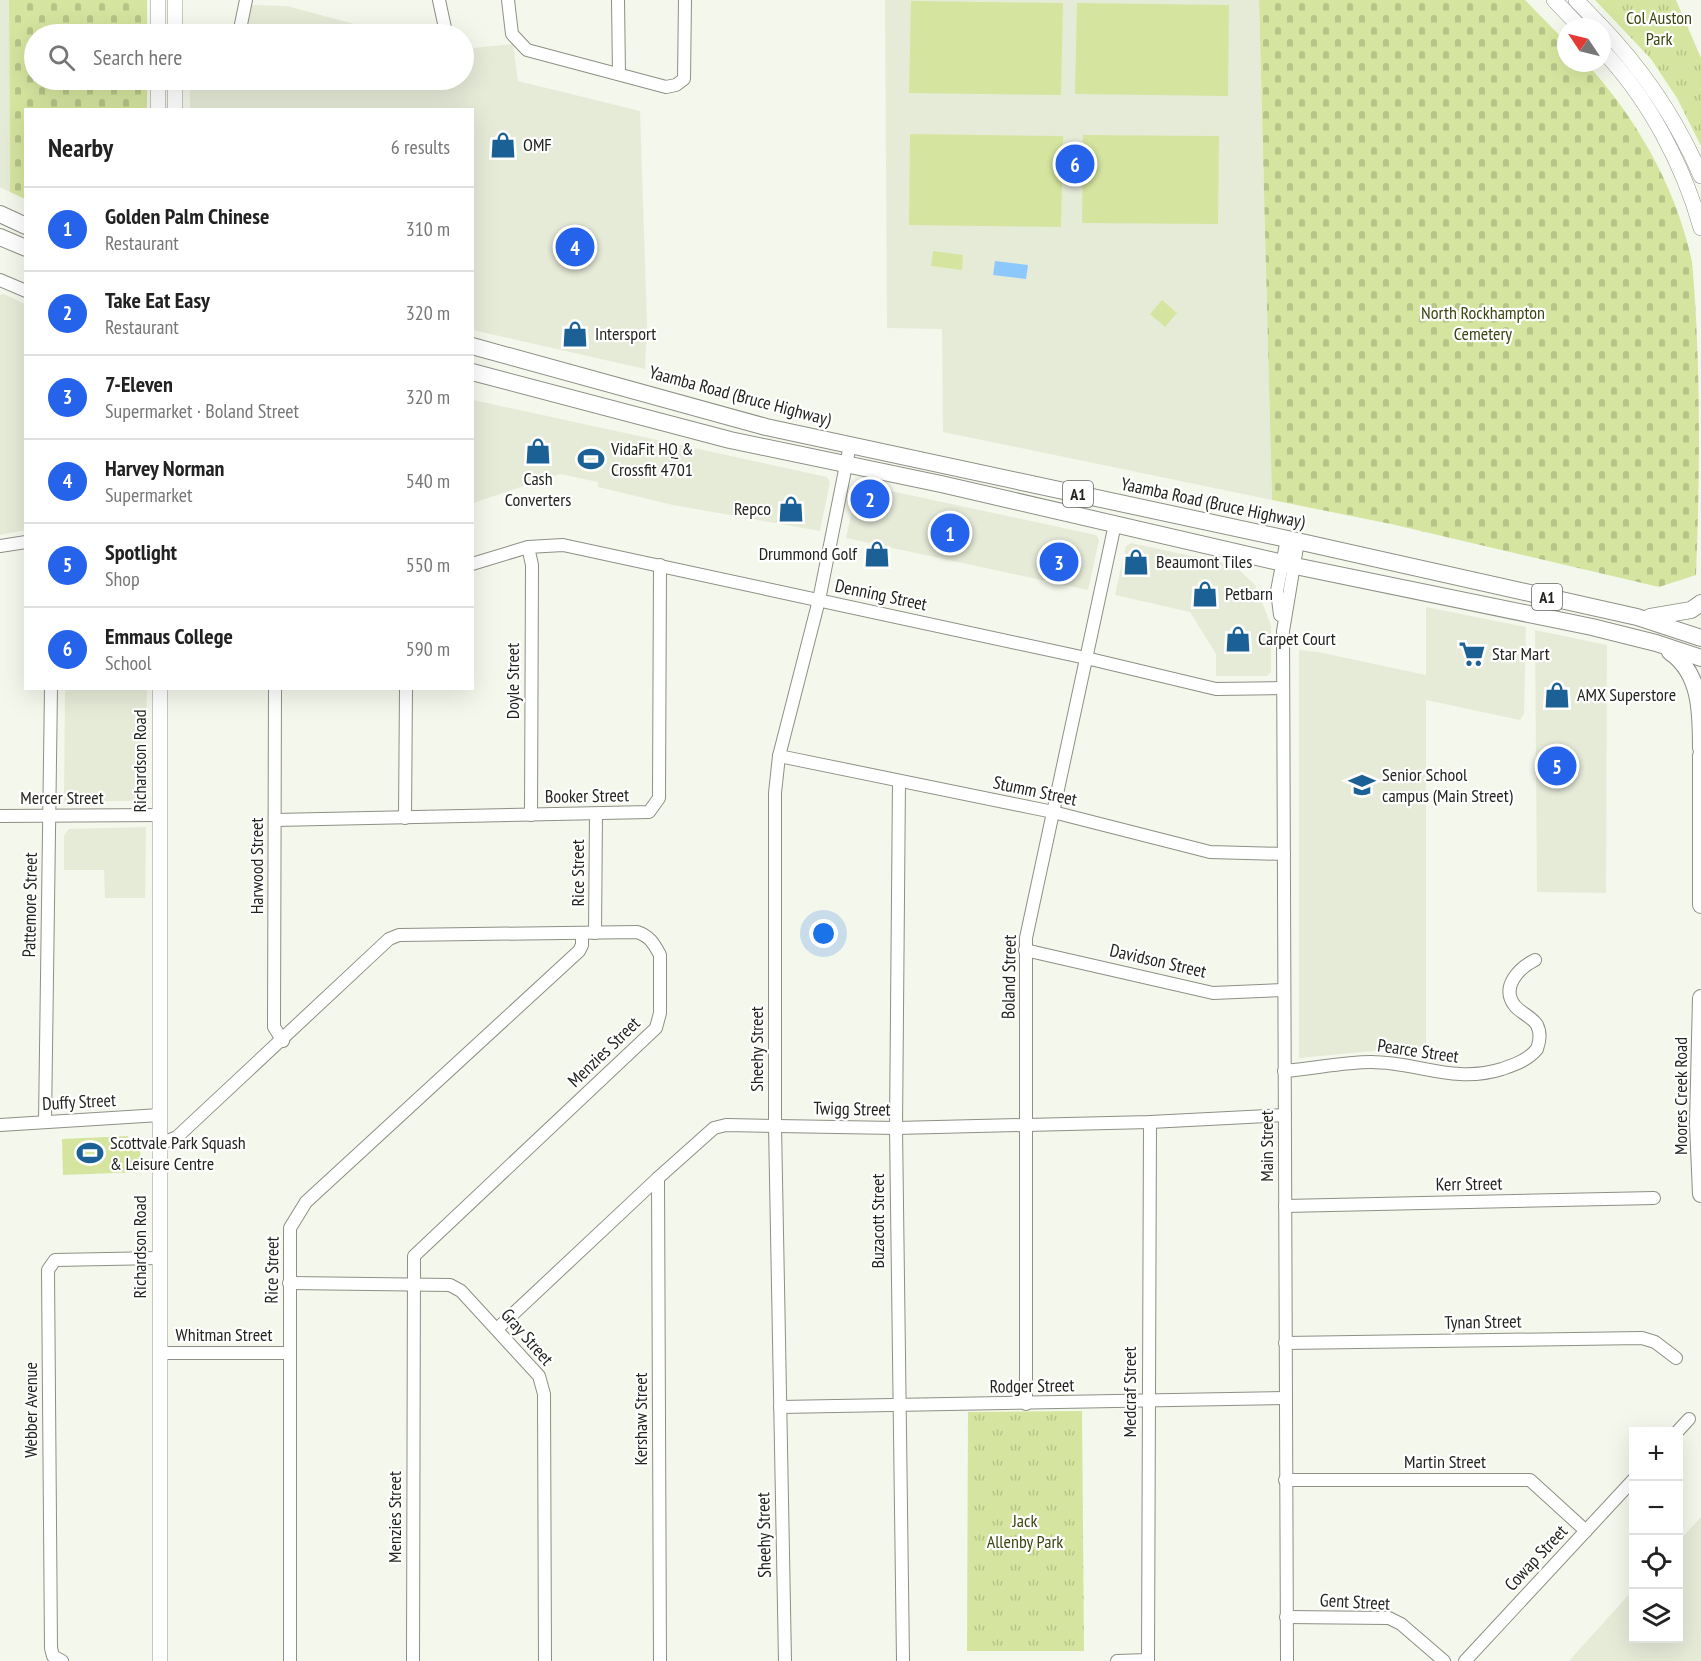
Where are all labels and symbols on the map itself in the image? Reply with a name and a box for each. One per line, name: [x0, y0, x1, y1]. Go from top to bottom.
park label: Col Auston Park: [1626, 6, 1692, 50]
north arrow: [1557, 18, 1611, 72]
shop icon: OMF: [488, 130, 518, 160]
place label: OMF: [523, 133, 552, 156]
pin: 6: [1056, 142, 1094, 186]
pin: 4: [556, 224, 594, 270]
park label: North Rockhampton Cemetery: [1421, 301, 1545, 345]
shop icon: Intersport: [560, 319, 590, 349]
place label: Intersport: [595, 322, 656, 345]
street label: Yaamba Road (Bruce Highway): [647, 360, 834, 431]
shop icon: Cash Converters: [523, 436, 553, 466]
place label: VidaFit HQ & Crossfit 4701: [610, 437, 694, 481]
sports icon: VidaFit HQ & Crossfit 4701: [576, 444, 606, 474]
place label: Cash Converters: [505, 467, 571, 511]
street label: Yaamba Road (Bruce Highway): [1119, 472, 1308, 533]
pin: 2: [850, 476, 890, 522]
road number: A1: [1063, 481, 1093, 507]
shop icon: Repco: [776, 494, 806, 524]
place label: Repco: [734, 497, 771, 520]
pin: 1: [930, 510, 970, 556]
shop icon: Drummond Golf: [862, 539, 892, 569]
pin: 3: [1040, 540, 1078, 584]
place label: Drummond Golf: [759, 542, 858, 565]
shop icon: Beaumont Tiles: [1121, 547, 1151, 577]
place label: Beaumont Tiles: [1156, 550, 1252, 573]
street label: Denning Street: [833, 574, 929, 615]
shop icon: Petbarn: [1190, 579, 1220, 609]
place label: Petbarn: [1225, 582, 1273, 605]
road number: A1: [1532, 584, 1562, 610]
shop icon: Carpet Court: [1223, 624, 1253, 654]
place label: Carpet Court: [1258, 627, 1336, 650]
supermarket icon: Star Mart: [1457, 639, 1487, 669]
place label: Star Mart: [1492, 642, 1550, 665]
street label: Doyle Street: [501, 643, 524, 719]
shop icon: AMX Superstore: [1542, 680, 1572, 710]
place label: AMX Superstore: [1577, 683, 1676, 706]
street label: Richardson Road: [128, 709, 151, 813]
pin: 5: [1538, 744, 1576, 789]
place label: Senior School campus (Main Street): [1382, 763, 1514, 807]
street label: Stumm Street: [991, 770, 1079, 811]
school or university icon: Senior School campus (Main Street): [1347, 770, 1377, 800]
street label: Booker Street: [545, 783, 629, 808]
street label: Mercer Street: [20, 786, 104, 809]
street label: Harwood Street: [245, 818, 268, 914]
street label: Rice Street: [566, 839, 589, 907]
street label: Pattemore Street: [17, 852, 42, 958]
your location: [809, 919, 838, 948]
street label: Boland Street: [996, 935, 1021, 1019]
street label: Davidson Street: [1108, 938, 1209, 983]
street label: Sheehy Street: [745, 1006, 768, 1092]
street label: Menzies Street: [563, 1011, 645, 1092]
street label: Pearce Street: [1376, 1033, 1460, 1068]
street label: Moores Creek Road: [1669, 1037, 1692, 1155]
street label: Duffy Street: [42, 1088, 116, 1115]
street label: Twigg Street: [813, 1096, 891, 1121]
street label: Main Street: [1255, 1110, 1278, 1182]
place label: Scottvale Park Squash & Leisure Centre: [110, 1131, 246, 1175]
sports icon: Scottvale Park Squash & Leisure Centre: [75, 1138, 105, 1168]
street label: Kerr Street: [1436, 1171, 1503, 1196]
street label: Buzacott Street: [866, 1174, 889, 1268]
street label: Richardson Road: [128, 1195, 151, 1299]
street label: Rice Street: [259, 1236, 284, 1304]
street label: Gray Street: [496, 1303, 558, 1370]
street label: Tynan Street: [1444, 1309, 1522, 1334]
street label: Whitman Street: [176, 1323, 272, 1346]
street label: Medcraf Street: [1118, 1346, 1141, 1437]
street label: Webber Avenue: [19, 1362, 42, 1458]
street label: Kershaw Street: [629, 1372, 652, 1466]
street label: Rodger Street: [989, 1373, 1075, 1398]
street label: Martin Street: [1404, 1450, 1486, 1473]
street label: Menzies Street: [383, 1471, 406, 1563]
street label: Sheehy Street: [751, 1492, 776, 1578]
park label: Jack Allenby Park: [987, 1509, 1063, 1553]
street label: Cowap Street: [1499, 1520, 1572, 1596]
street label: Gent Street: [1319, 1588, 1391, 1615]

